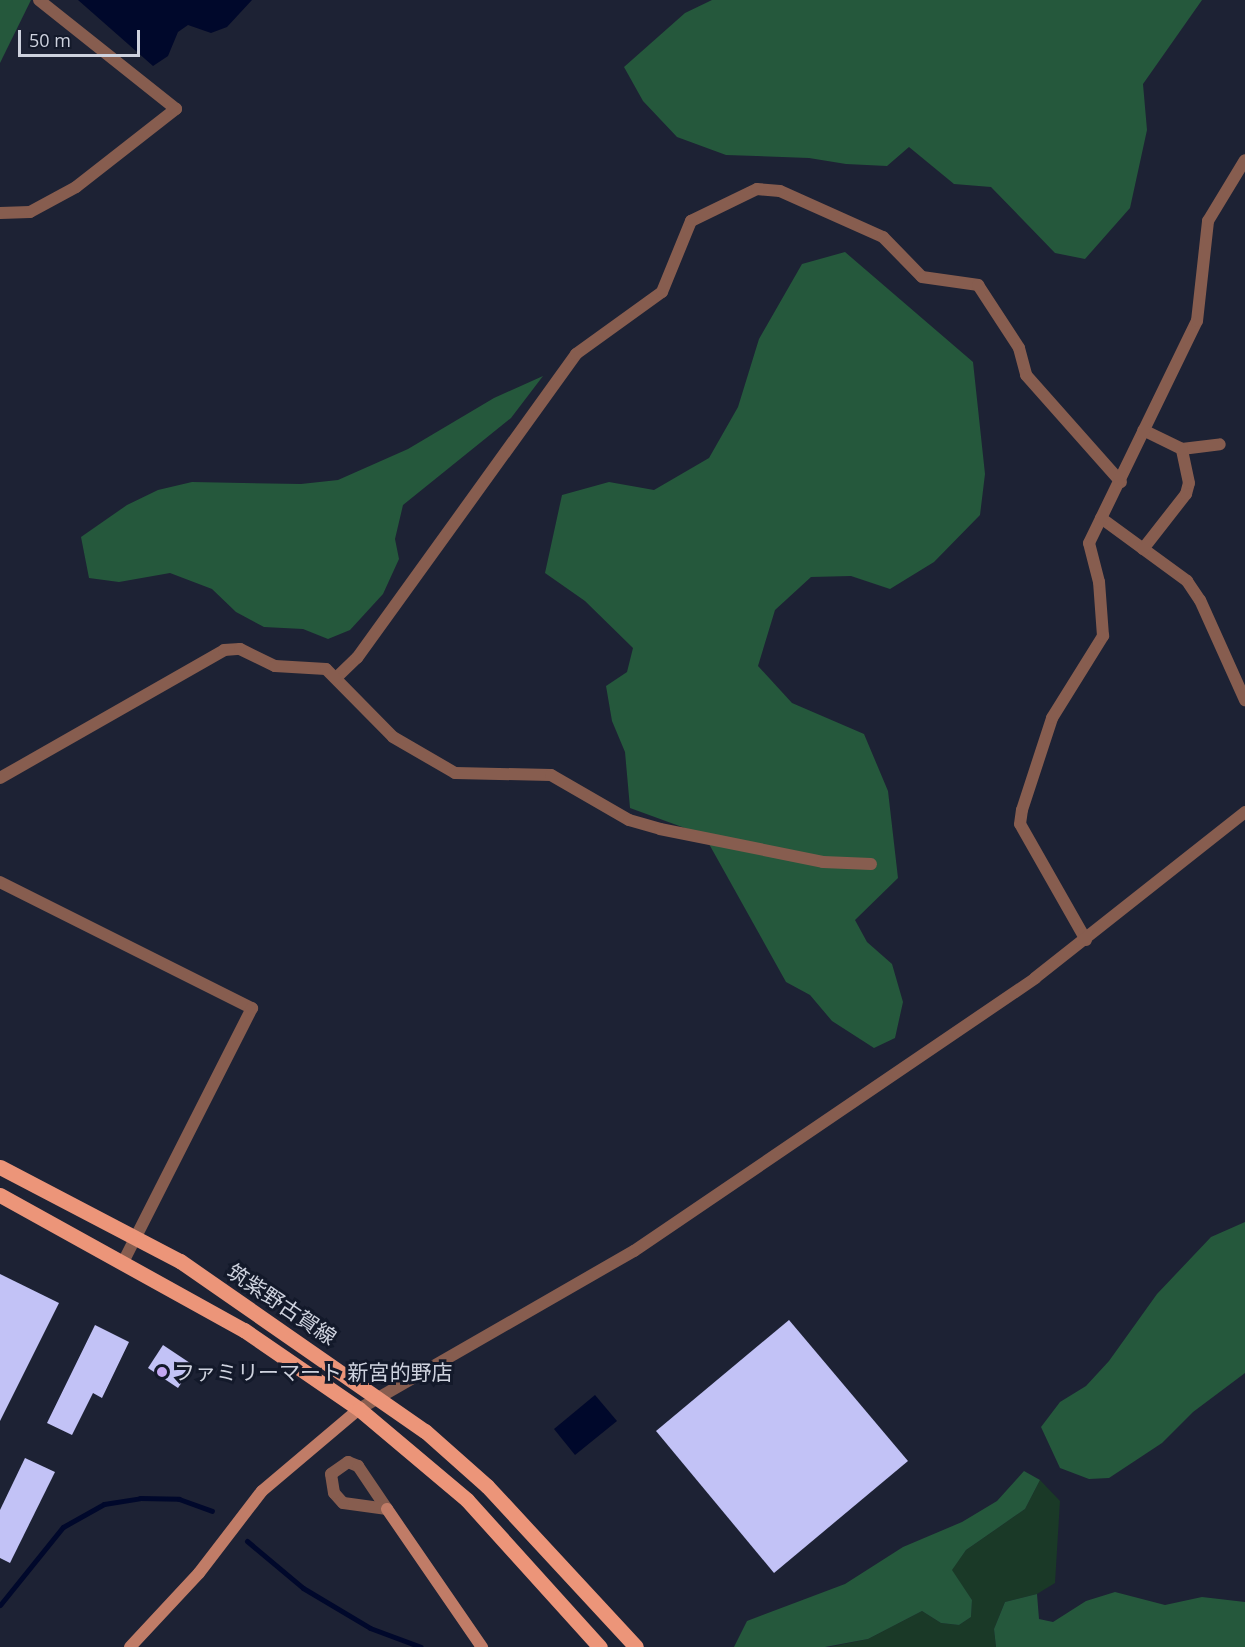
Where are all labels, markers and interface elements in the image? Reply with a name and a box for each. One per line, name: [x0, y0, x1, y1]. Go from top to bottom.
scale bar: [21, 18, 142, 56]
text: 50 m: [29, 28, 71, 52]
street label: 筑紫野古賀線: [223, 1258, 341, 1350]
place label: ファミリーマート 新宮的野店: [174, 1359, 452, 1385]
marker: ファミリーマート 新宮的野店: [155, 1365, 169, 1379]

